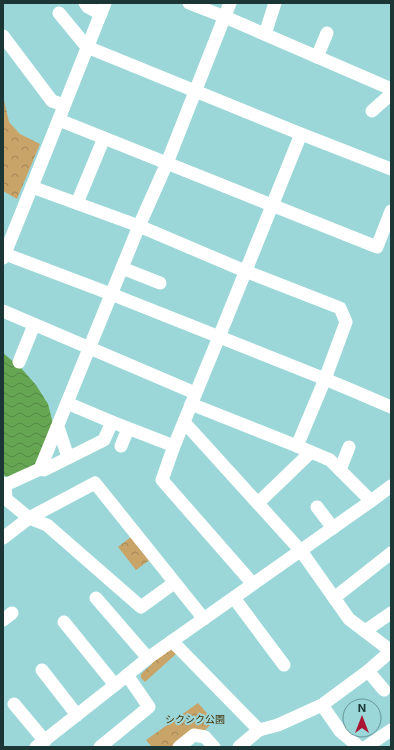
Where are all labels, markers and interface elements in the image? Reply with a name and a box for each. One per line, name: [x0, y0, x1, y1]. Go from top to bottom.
north arrow: [342, 698, 382, 738]
text: N: [358, 701, 366, 715]
park label: シクシク公園: [165, 713, 225, 725]

